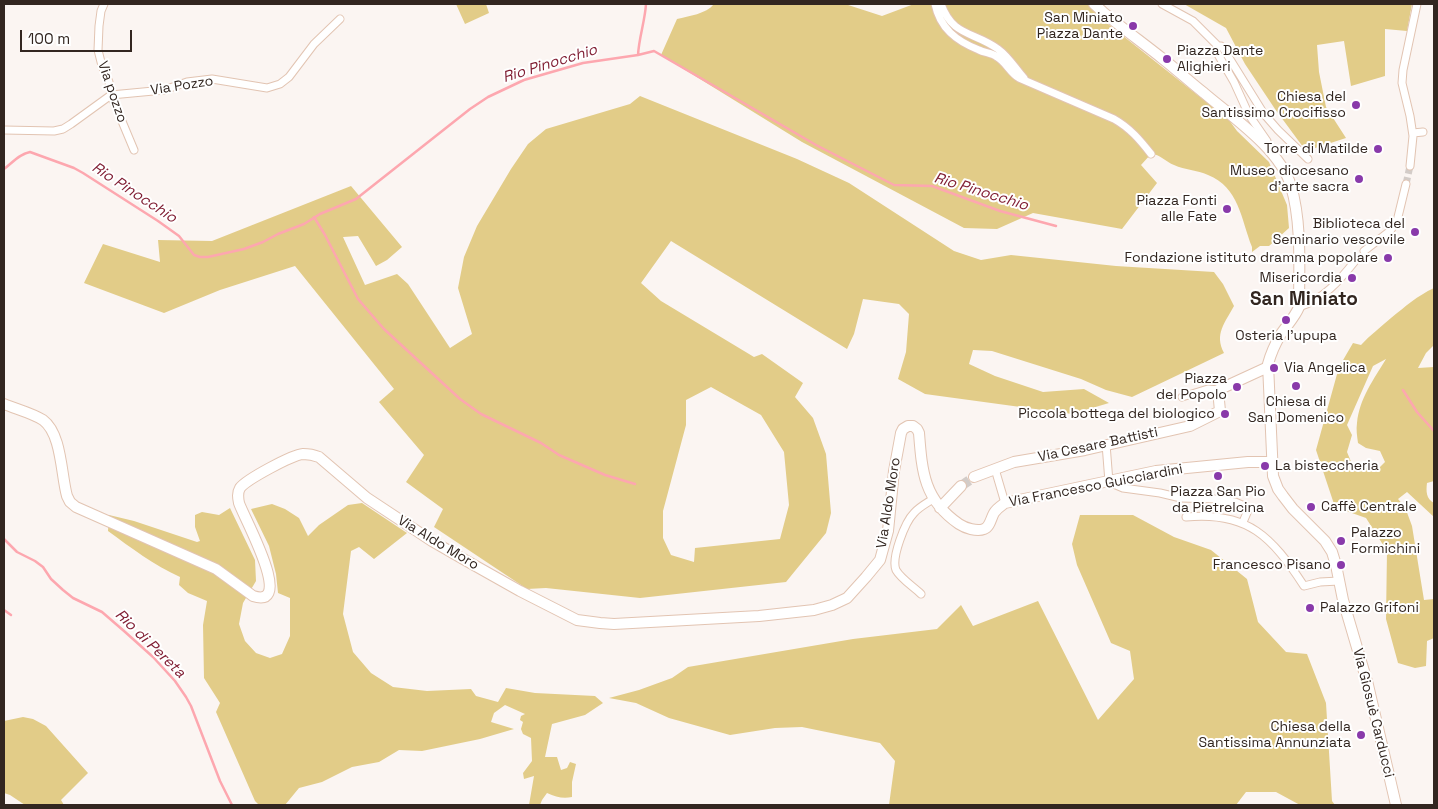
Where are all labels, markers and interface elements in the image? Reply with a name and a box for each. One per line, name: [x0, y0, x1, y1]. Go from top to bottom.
place label: San Miniato Piazza Dante: [1037, 10, 1123, 42]
scale bar: [22, 20, 135, 52]
marker: San Miniato Piazza Dante: [1127, 20, 1139, 32]
text: 100 m: [28, 29, 70, 48]
water label: Rio Pinocchio: [501, 41, 599, 87]
place label: Piazza Dante Alighieri: [1177, 43, 1263, 75]
marker: Piazza Dante Alighieri: [1161, 53, 1173, 65]
street label: Via pozzo: [94, 59, 130, 125]
street label: Via Pozzo: [149, 73, 215, 99]
place label: Chiesa del Santissimo Crocifisso: [1201, 89, 1346, 121]
marker: Chiesa del Santissimo Crocifisso: [1350, 99, 1362, 111]
place label: Torre di Matilde: [1264, 141, 1368, 157]
marker: Torre di Matilde: [1372, 143, 1384, 155]
water label: Rio Pinocchio: [88, 159, 180, 227]
place label: Museo diocesano d'arte sacra: [1230, 163, 1349, 196]
water label: Rio Pinocchio: [932, 169, 1030, 215]
marker: Museo diocesano d'arte sacra: [1353, 173, 1365, 185]
place label: Piazza Fonti alle Fate: [1137, 193, 1217, 226]
marker: Piazza Fonti alle Fate: [1221, 203, 1233, 215]
place label: Biblioteca del Seminario vescovile: [1273, 216, 1405, 248]
marker: Biblioteca del Seminario vescovile: [1409, 226, 1421, 238]
place label: Fondazione istituto dramma popolare: [1124, 250, 1378, 266]
marker: Fondazione istituto dramma popolare: [1382, 252, 1394, 264]
place label: Misericordia: [1260, 270, 1342, 286]
marker: Misericordia: [1346, 272, 1358, 284]
district label: San Miniato: [1250, 289, 1358, 311]
marker: Osteria l'upupa: [1280, 314, 1292, 326]
place label: Osteria l'upupa: [1235, 328, 1337, 344]
place label: Via Angelica: [1284, 360, 1366, 376]
marker: Via Angelica: [1268, 362, 1280, 374]
place label: Piazza del Popolo: [1156, 371, 1227, 404]
marker: Chiesa di San Domenico: [1290, 380, 1302, 392]
marker: Piazza del Popolo: [1231, 381, 1243, 393]
place label: Chiesa di San Domenico: [1248, 394, 1344, 427]
place label: Piccola bottega del biologico: [1018, 406, 1215, 422]
marker: Piccola bottega del biologico: [1219, 408, 1231, 420]
street label: Via Cesare Battisti: [1037, 424, 1159, 466]
street label: Via Aldo Moro: [874, 456, 904, 550]
place label: La bisteccheria: [1275, 458, 1379, 474]
marker: La bisteccheria: [1259, 460, 1271, 472]
street label: Via Francesco Guicciardini: [1008, 461, 1184, 511]
marker: Piazza San Pio da Pietrelcina: [1212, 470, 1224, 482]
place label: Piazza San Pio da Pietrelcina: [1170, 484, 1266, 516]
place label: Caffè Centrale: [1321, 499, 1417, 515]
marker: Caffè Centrale: [1305, 501, 1317, 513]
street label: Via Aldo Moro: [394, 512, 482, 574]
place label: Palazzo Formichini: [1351, 525, 1420, 558]
marker: Palazzo Formichini: [1335, 535, 1347, 547]
place label: Francesco Pisano: [1213, 557, 1331, 573]
marker: Francesco Pisano: [1335, 559, 1347, 571]
place label: Palazzo Grifoni: [1320, 600, 1419, 616]
marker: Palazzo Grifoni: [1304, 602, 1316, 614]
water label: Rio di Pereta: [111, 606, 189, 682]
street label: Via Giosuè Carducci: [1349, 647, 1397, 779]
place label: Chiesa della Santissima Annunziata: [1198, 719, 1351, 752]
marker: Chiesa della Santissima Annunziata: [1355, 729, 1367, 741]

